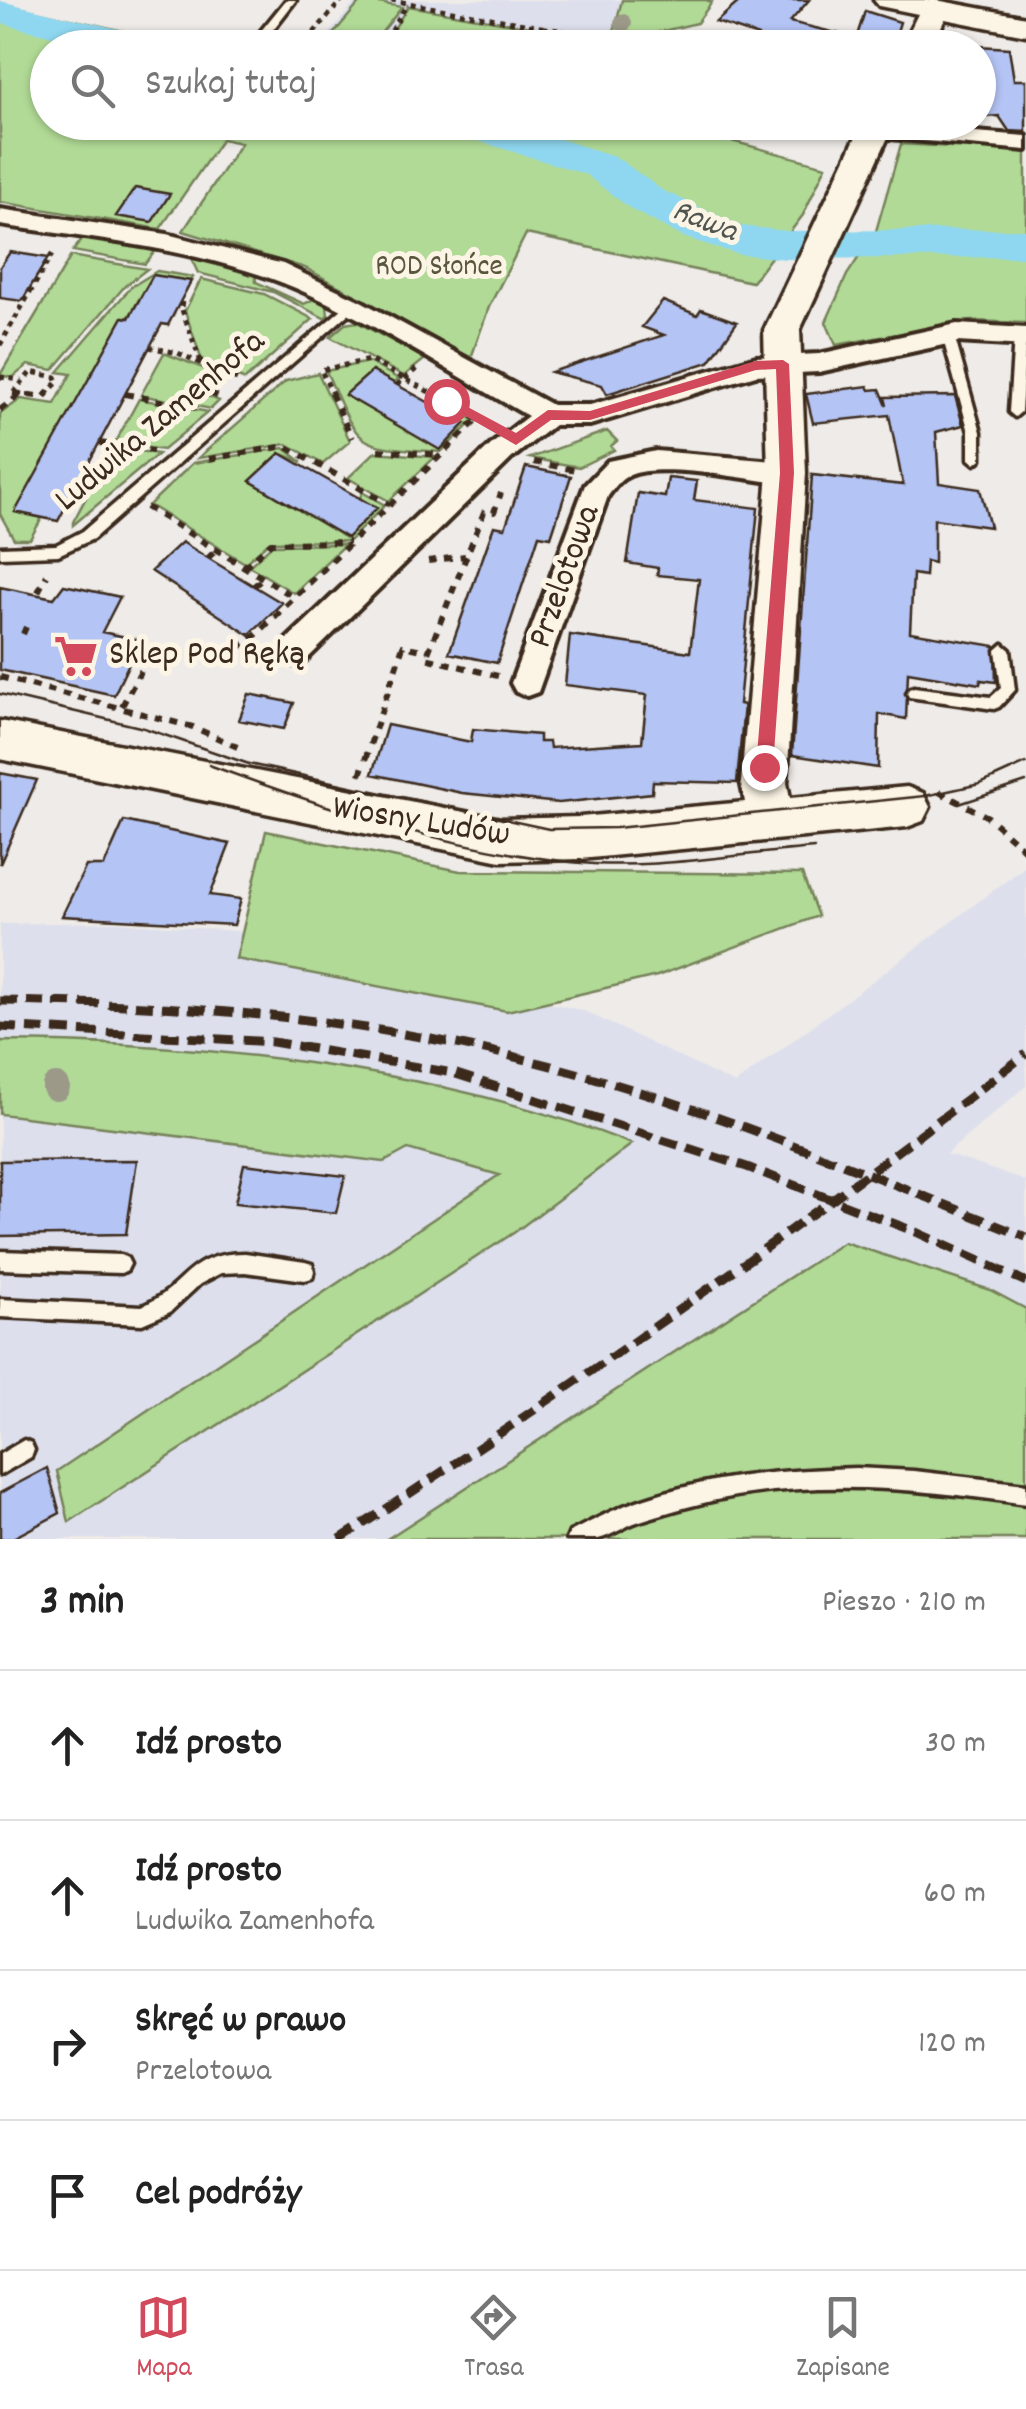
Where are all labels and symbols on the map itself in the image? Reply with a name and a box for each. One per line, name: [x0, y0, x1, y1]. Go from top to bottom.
water label: Rawa: [665, 190, 745, 257]
park label: ROD Słońce: [375, 247, 503, 290]
street label: Ludwika Zamenhofa: [45, 318, 278, 525]
route start: [424, 379, 470, 425]
street label: Przelotowa: [517, 498, 615, 656]
place label: Sklep Pod Ręką: [109, 631, 305, 681]
supermarket icon: Sklep Pod Ręką: [52, 632, 100, 680]
route end: [742, 745, 788, 791]
street label: Wiosny Ludów: [329, 784, 513, 862]

